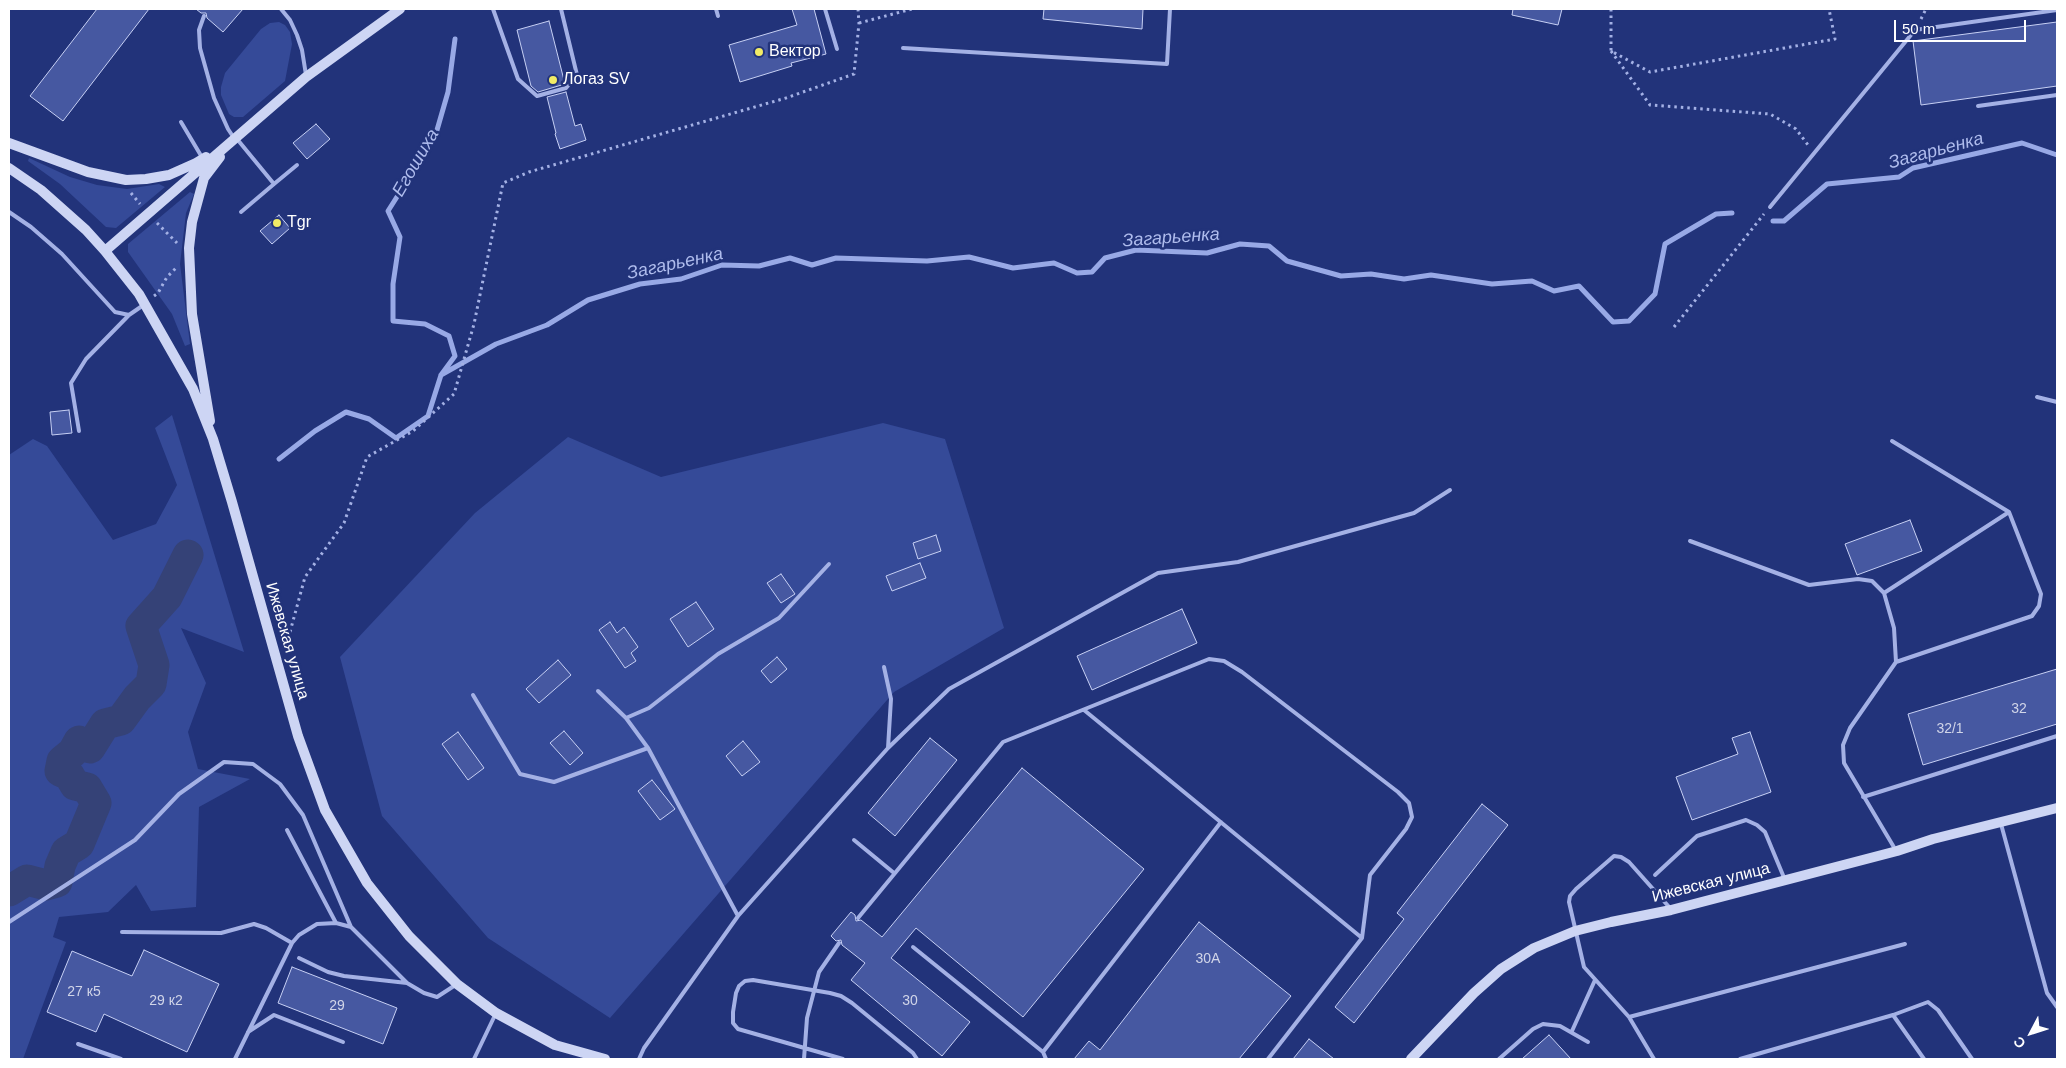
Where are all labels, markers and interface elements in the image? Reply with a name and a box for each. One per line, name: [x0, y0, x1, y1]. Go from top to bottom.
scale bar: [1896, 10, 2028, 42]
text: 50 m: [1902, 20, 1935, 37]
place label: Вектор: [769, 42, 821, 62]
marker: Вектор: [753, 46, 765, 58]
place label: Логаз SV: [563, 70, 630, 90]
marker: Логаз SV: [547, 74, 559, 86]
water label: Егошиха: [388, 125, 444, 201]
water label: Загарьенка: [1886, 128, 1986, 174]
place label: Tgr: [287, 213, 311, 233]
marker: Tgr: [271, 217, 283, 229]
water label: Загарьенка: [1122, 224, 1220, 252]
water label: Загарьенка: [625, 243, 725, 285]
street label: Ижевская улица: [261, 580, 313, 702]
house number: 32: [2011, 701, 2027, 717]
house number: 32/1: [1936, 721, 1964, 737]
street label: Ижевская улица: [1650, 859, 1772, 907]
house number: 30А: [1196, 951, 1220, 967]
house number: 27 к5: [67, 984, 101, 1000]
house number: 29 к2: [149, 993, 183, 1009]
house number: 30: [902, 993, 918, 1009]
house number: 29: [329, 998, 345, 1014]
north arrow: [2006, 1008, 2056, 1058]
text: С: [2010, 1034, 2029, 1052]

